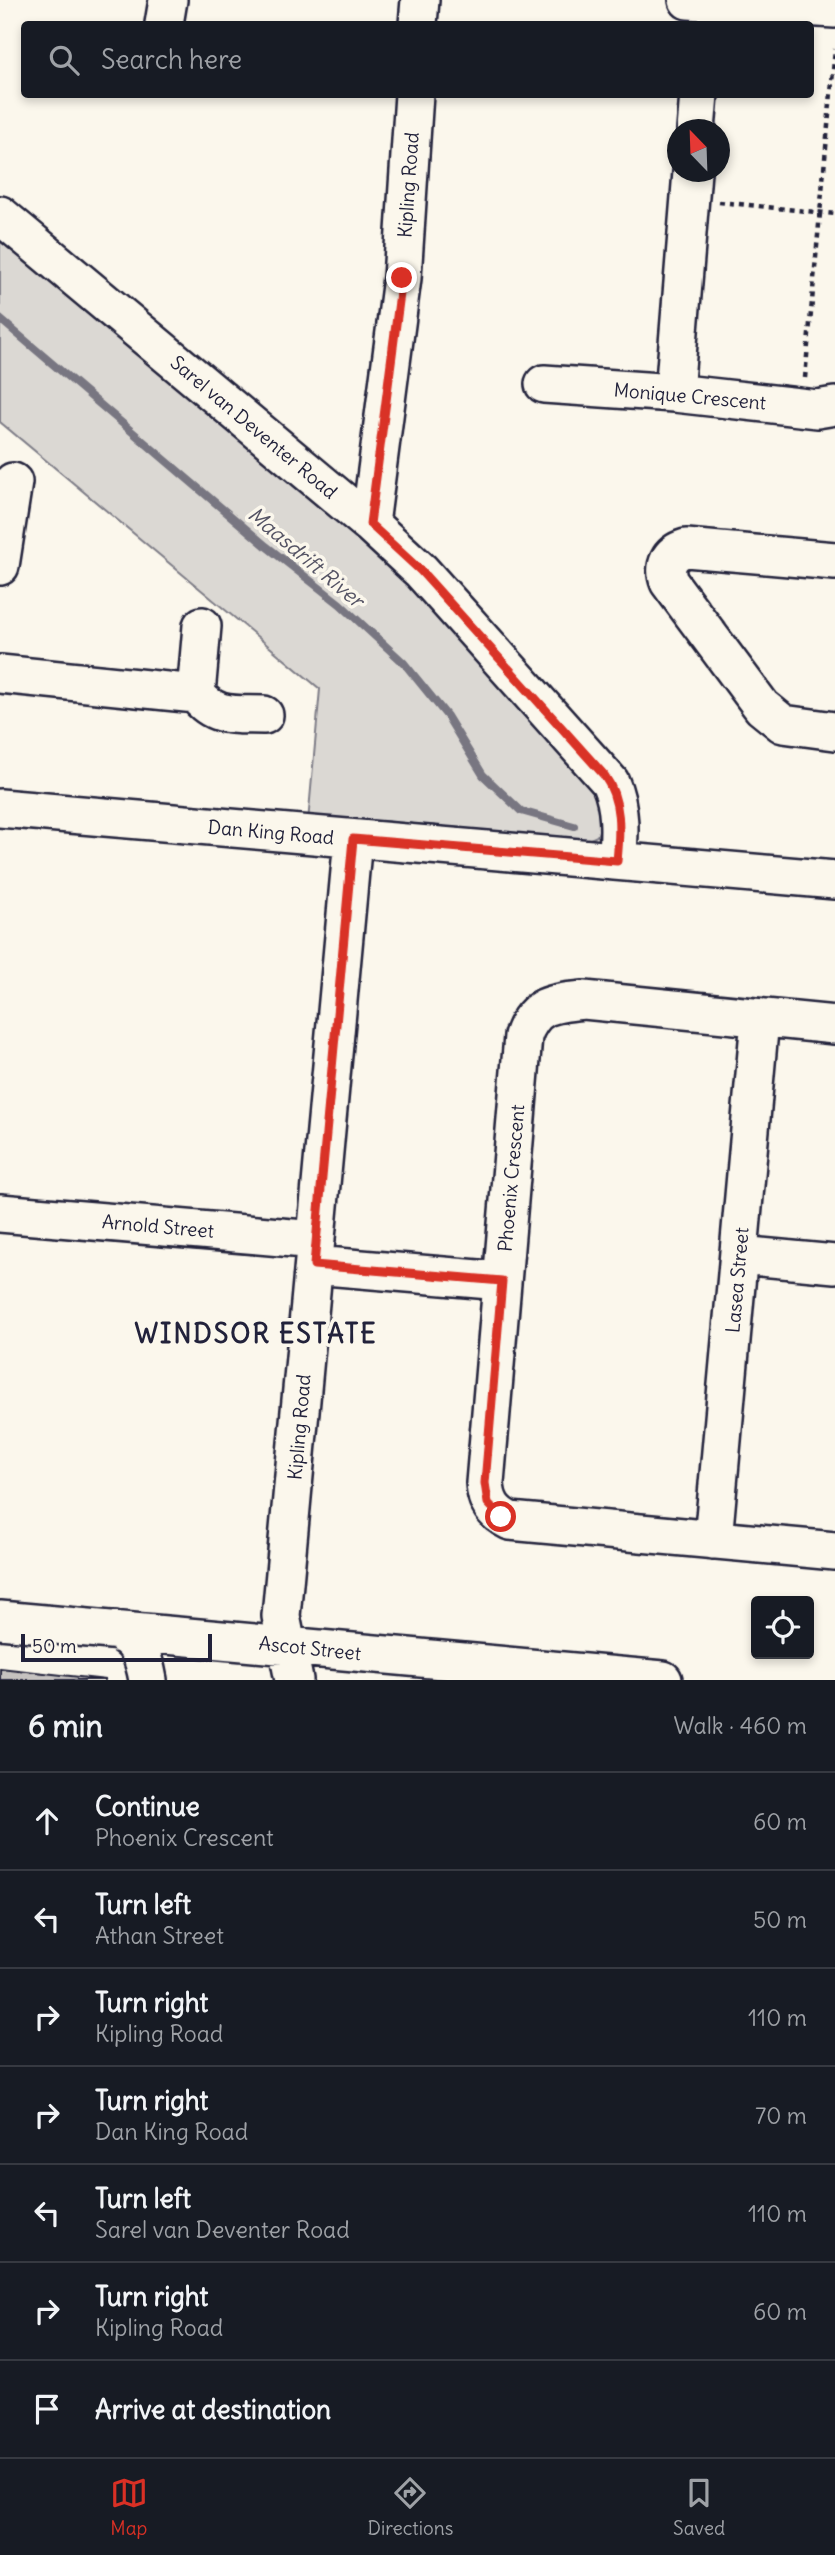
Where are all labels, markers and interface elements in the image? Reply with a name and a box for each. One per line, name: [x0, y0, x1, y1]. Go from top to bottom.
search box: [21, 21, 814, 98]
icon: search: [45, 41, 83, 79]
text: Search here: [101, 43, 242, 76]
north arrow: [667, 119, 730, 182]
street label: Kipling Road: [392, 131, 424, 239]
route end: [386, 262, 417, 293]
street label: Sarel van Deventer Road: [166, 350, 342, 504]
street label: Monique Crescent: [613, 377, 767, 415]
water label: Maasdrift River: [243, 501, 371, 615]
street label: Dan King Road: [207, 815, 335, 849]
street label: Phoenix Crescent: [493, 1103, 529, 1253]
street label: Arnold Street: [101, 1209, 215, 1243]
street label: Lasea Street: [720, 1226, 754, 1334]
district label: WINDSOR ESTATE: [134, 1317, 378, 1350]
street label: Kipling Road: [282, 1373, 316, 1481]
route start: [485, 1501, 516, 1532]
map controls: [751, 1596, 814, 1659]
button: locate: [751, 1596, 814, 1659]
scale bar: [21, 1631, 212, 1663]
street label: Ascot Street: [258, 1631, 362, 1665]
text: 50 m: [32, 1634, 77, 1658]
text: 6 min: [28, 1707, 103, 1745]
text: Walk · 460 m: [673, 1711, 807, 1740]
text: Continue: [95, 1790, 200, 1823]
icon: ahead: [28, 1802, 66, 1840]
text: 60 m: [753, 1807, 807, 1836]
text: Phoenix Crescent: [95, 1823, 274, 1852]
text: Turn left: [95, 1888, 191, 1921]
icon: left: [28, 1900, 66, 1938]
text: 50 m: [753, 1905, 807, 1934]
text: Athan Street: [95, 1921, 224, 1950]
text: Turn right: [95, 1986, 208, 2019]
icon: right: [28, 1998, 66, 2036]
text: 110 m: [748, 2003, 807, 2032]
text: Kipling Road: [95, 2019, 223, 2048]
text: Turn right: [95, 2084, 208, 2117]
icon: right: [28, 2096, 66, 2134]
text: 70 m: [755, 2101, 807, 2130]
text: Dan King Road: [95, 2117, 248, 2146]
text: Turn left: [95, 2182, 191, 2215]
icon: left: [28, 2194, 66, 2232]
text: 110 m: [748, 2199, 807, 2228]
text: Sarel van Deventer Road: [95, 2215, 350, 2244]
text: Turn right: [95, 2280, 208, 2313]
icon: right: [28, 2292, 66, 2330]
text: 60 m: [753, 2297, 807, 2326]
text: Kipling Road: [95, 2313, 223, 2342]
icon: arrive: [28, 2390, 66, 2428]
text: Arrive at destination: [95, 2393, 331, 2426]
tab: Map: [110, 2474, 148, 2540]
tab: Directions: [368, 2474, 453, 2540]
tab: Saved: [673, 2474, 725, 2540]

